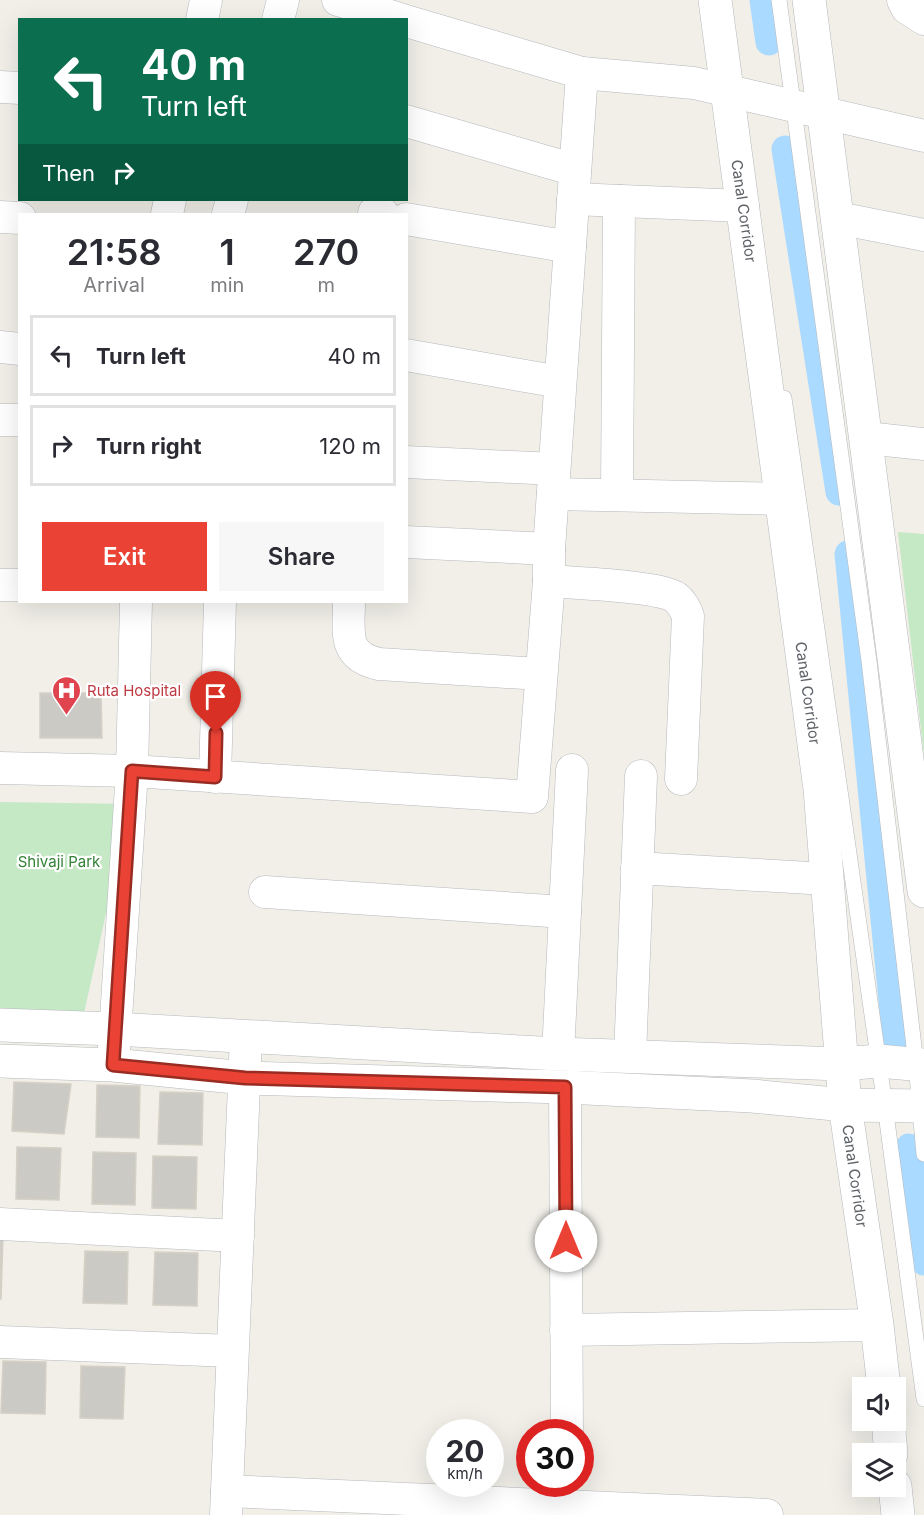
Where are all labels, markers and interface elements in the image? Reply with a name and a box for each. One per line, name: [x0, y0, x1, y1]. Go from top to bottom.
text: 40 m: [141, 39, 246, 90]
icon: left: [42, 42, 120, 120]
text: Turn left: [141, 90, 247, 123]
icon: right: [107, 156, 140, 189]
street label: Canal Corridor: [727, 158, 761, 264]
text: Then: [42, 160, 95, 186]
text: 21:58: [67, 230, 161, 274]
text: 1: [220, 230, 235, 274]
text: 270: [293, 230, 359, 274]
text: Arrival: [83, 273, 145, 297]
text: min: [210, 273, 244, 297]
text: m: [317, 273, 335, 297]
icon: left: [45, 339, 78, 372]
text: Turn left: [96, 343, 186, 369]
text: 40 m: [327, 343, 381, 369]
icon: right: [45, 429, 78, 462]
text: Turn right: [96, 433, 202, 459]
text: 120 m: [319, 433, 381, 459]
button: Exit: [42, 522, 207, 591]
button: Share: [219, 522, 384, 591]
street label: Canal Corridor: [791, 640, 825, 746]
pin: [190, 671, 241, 733]
hospital icon: Ruta Hospital: [50, 674, 82, 716]
icon: arrive: [199, 680, 232, 713]
place label: Ruta Hospital: [87, 681, 181, 700]
park label: Shivaji Park: [18, 852, 101, 871]
street label: Canal Corridor: [838, 1123, 872, 1229]
position arrow: [534, 1209, 598, 1273]
map controls: [852, 1377, 906, 1497]
button: sound: [852, 1377, 906, 1431]
speed limit sign: 30: [516, 1419, 594, 1497]
text: 20: [445, 1433, 485, 1469]
button: layers: [852, 1443, 906, 1497]
text: km/h: [447, 1464, 483, 1483]

